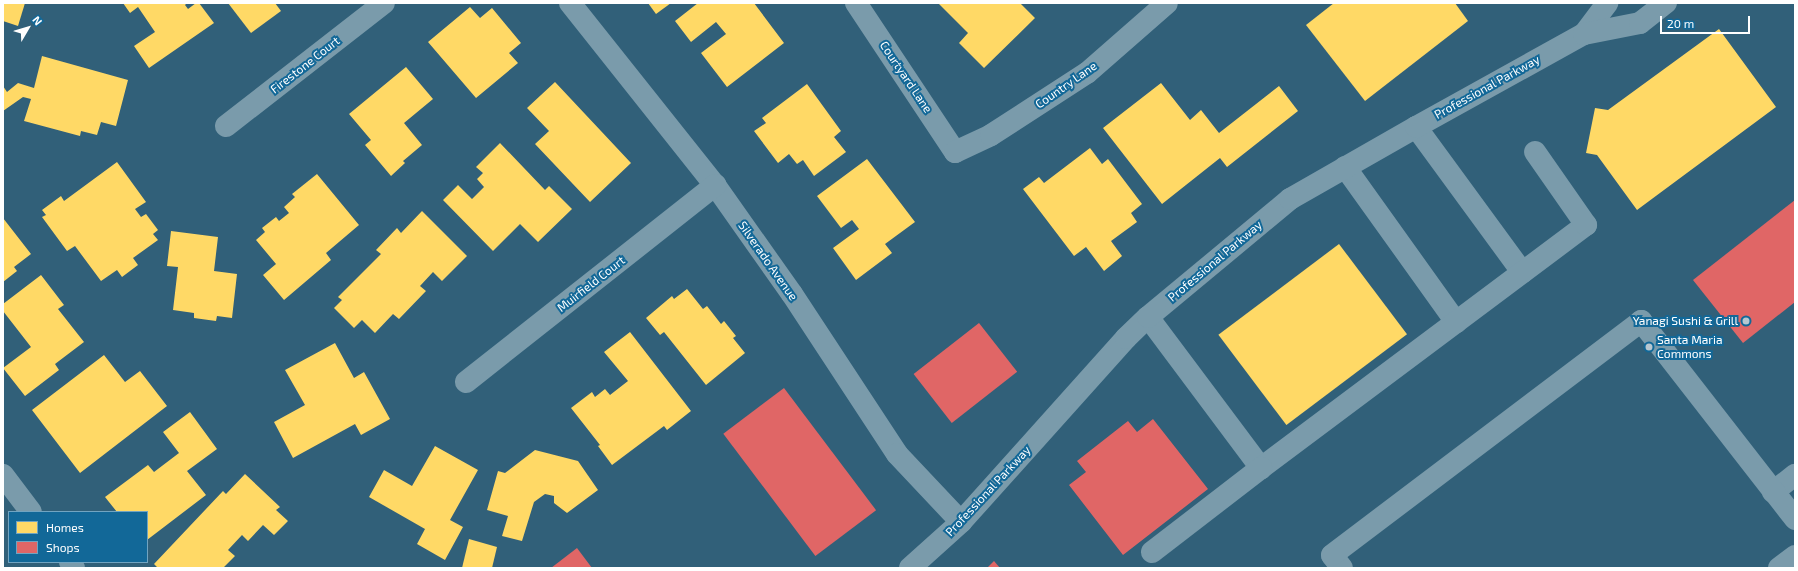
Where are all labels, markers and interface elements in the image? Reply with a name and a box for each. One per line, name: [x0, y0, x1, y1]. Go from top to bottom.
north arrow: [8, 8, 48, 48]
scale bar: [1662, 8, 1752, 34]
text: N: [30, 13, 45, 27]
text: 20 m: [1667, 16, 1694, 30]
street label: Firestone Court: [267, 33, 343, 97]
street label: Courtyard Lane: [877, 38, 935, 116]
street label: Professional Parkway: [1432, 52, 1542, 122]
street label: Country Lane: [1032, 58, 1100, 112]
street label: Professional Parkway: [1165, 217, 1265, 305]
street label: Silverado Avenue: [735, 218, 801, 304]
street label: Muirfield Court: [554, 253, 628, 315]
place label: Yanagi Sushi & Grill: [1633, 314, 1738, 328]
marker: Yanagi Sushi & Grill: [1741, 316, 1751, 326]
place label: Santa Maria Commons: [1657, 333, 1723, 361]
marker: Santa Maria Commons: [1644, 342, 1654, 352]
street label: Professional Parkway: [942, 443, 1034, 539]
legend: [8, 511, 148, 563]
text: Homes: [46, 520, 84, 534]
text: Shops: [46, 540, 80, 554]

